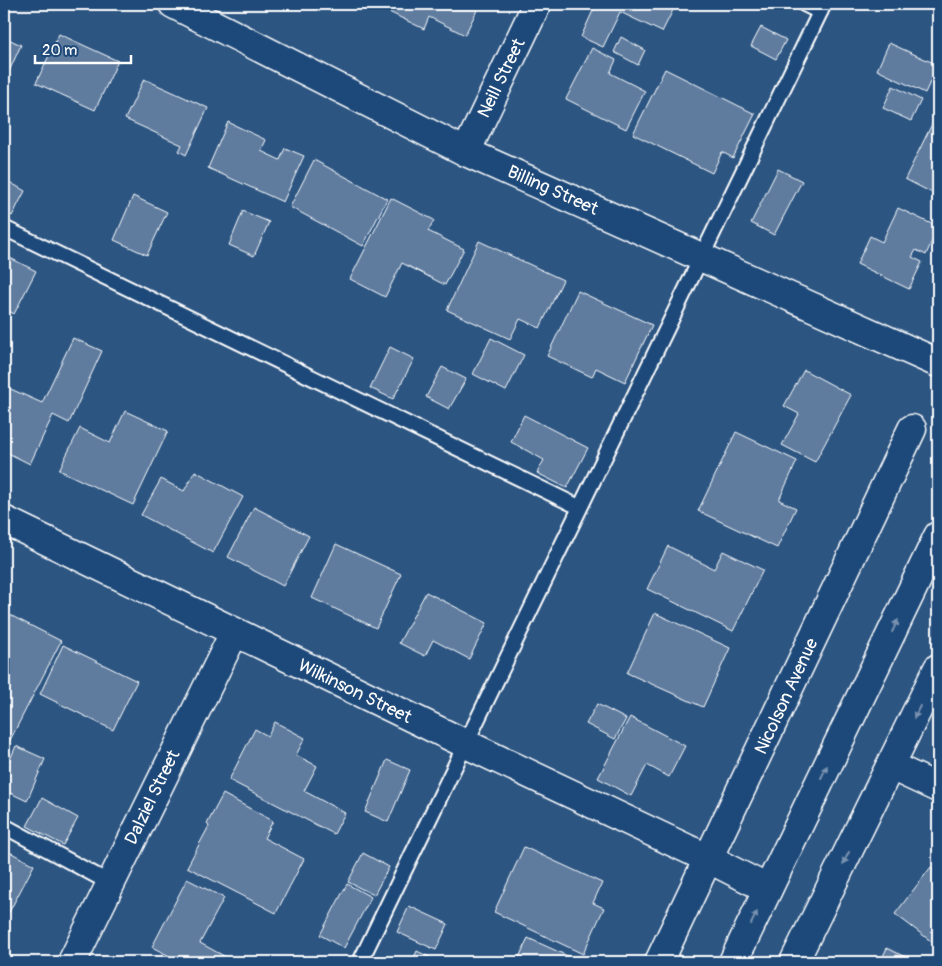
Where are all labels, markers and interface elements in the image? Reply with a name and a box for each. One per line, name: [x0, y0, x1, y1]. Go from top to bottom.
scale bar: [35, 32, 131, 64]
street label: Neill Street: [472, 34, 531, 122]
text: 20 m: [42, 41, 77, 60]
street label: Billing Street: [504, 160, 602, 221]
one-way arrow: [891, 618, 899, 633]
street label: Nicolson Avenue: [750, 634, 823, 758]
street label: Wilkinson Street: [294, 654, 416, 729]
one-way arrow: [913, 704, 921, 719]
street label: Dalziel Street: [120, 745, 186, 848]
one-way arrow: [821, 765, 829, 779]
one-way arrow: [842, 850, 850, 865]
one-way arrow: [750, 911, 758, 925]

